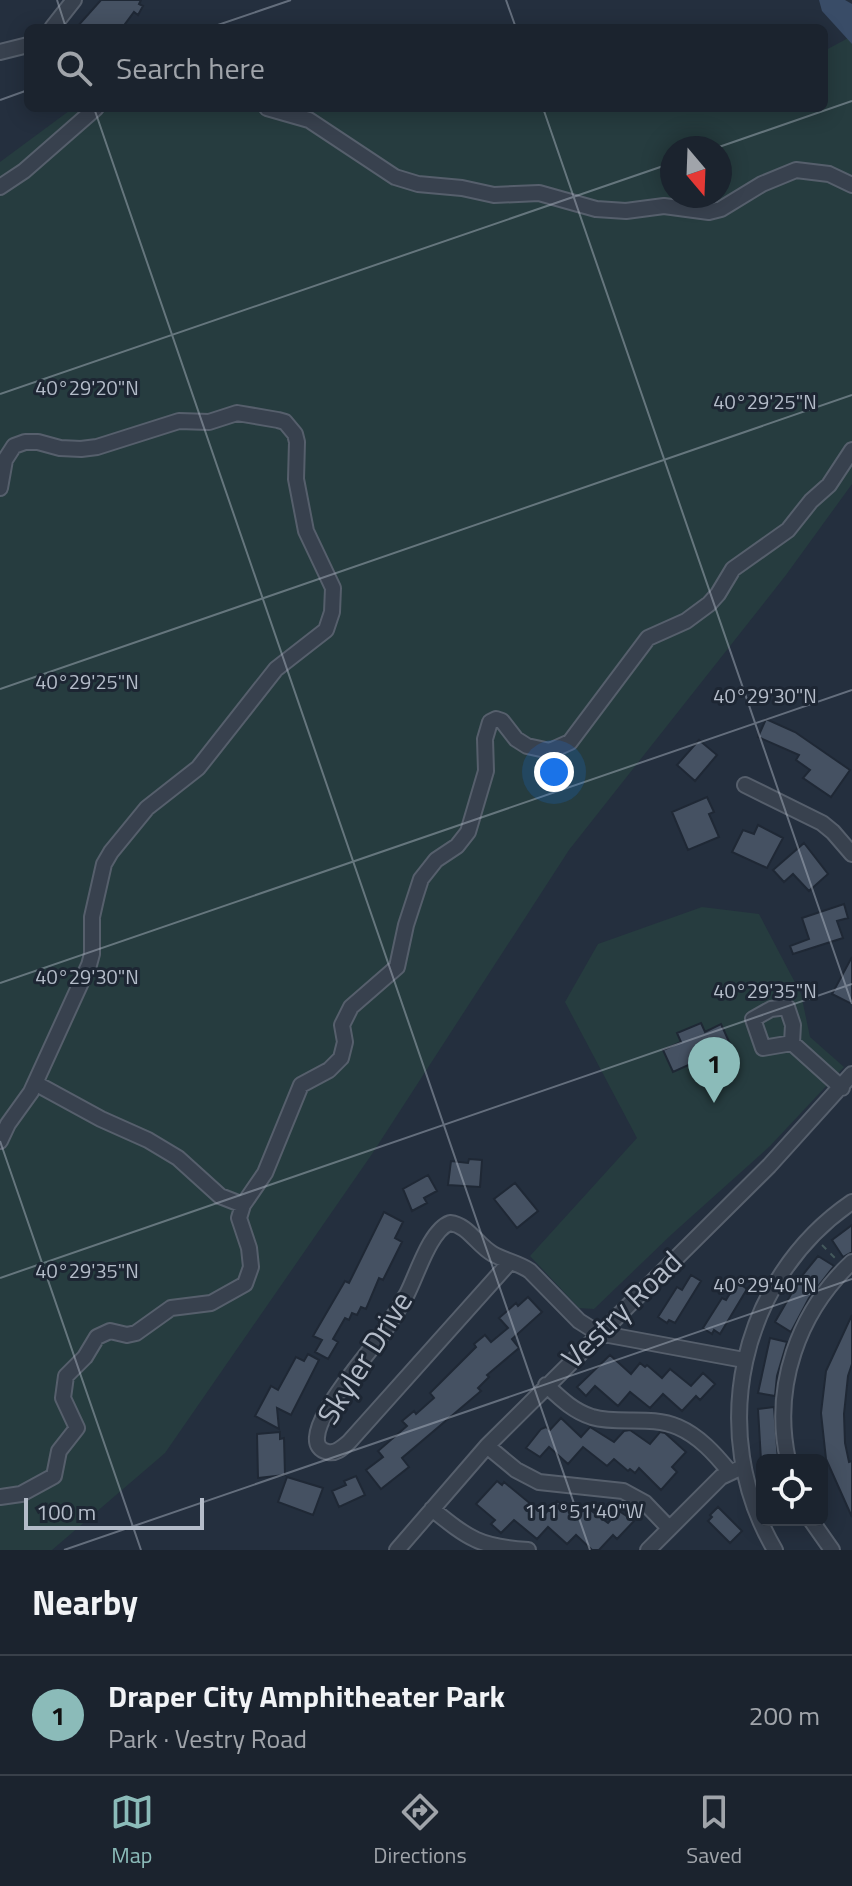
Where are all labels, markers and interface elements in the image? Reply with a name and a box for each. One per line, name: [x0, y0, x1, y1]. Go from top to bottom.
search box: [24, 24, 828, 112]
text: Search here: [116, 45, 265, 91]
icon: search: [52, 46, 96, 90]
north arrow: [660, 136, 732, 208]
text: 40°29'20"N: [35, 372, 139, 403]
text: 40°29'25"N: [713, 386, 817, 417]
text: 40°29'25"N: [35, 666, 139, 697]
text: 40°29'30"N: [713, 680, 817, 711]
your location: [534, 752, 574, 792]
text: 40°29'30"N: [35, 961, 139, 992]
text: 40°29'35"N: [713, 975, 817, 1006]
pin: 1: [688, 1037, 740, 1103]
street label: Vestry Road: [550, 1240, 692, 1379]
text: 40°29'35"N: [35, 1255, 139, 1286]
text: 40°29'40"N: [713, 1269, 817, 1300]
street label: Skyler Drive: [305, 1282, 423, 1433]
map controls: [756, 1454, 828, 1526]
button: locate: [756, 1454, 828, 1526]
scale bar: [24, 1494, 204, 1530]
text: 100 m: [36, 1495, 96, 1529]
text: 111°51'40"W: [525, 1495, 644, 1526]
text: Nearby: [32, 1576, 138, 1628]
text: Draper City Amphitheater Park: [108, 1673, 505, 1719]
text: 1: [51, 1696, 65, 1735]
text: 200 m: [749, 1696, 820, 1735]
text: Park · Vestry Road: [108, 1719, 307, 1758]
tab: Map: [110, 1790, 154, 1872]
tab: Directions: [373, 1790, 467, 1872]
tab: Saved: [686, 1790, 742, 1872]

